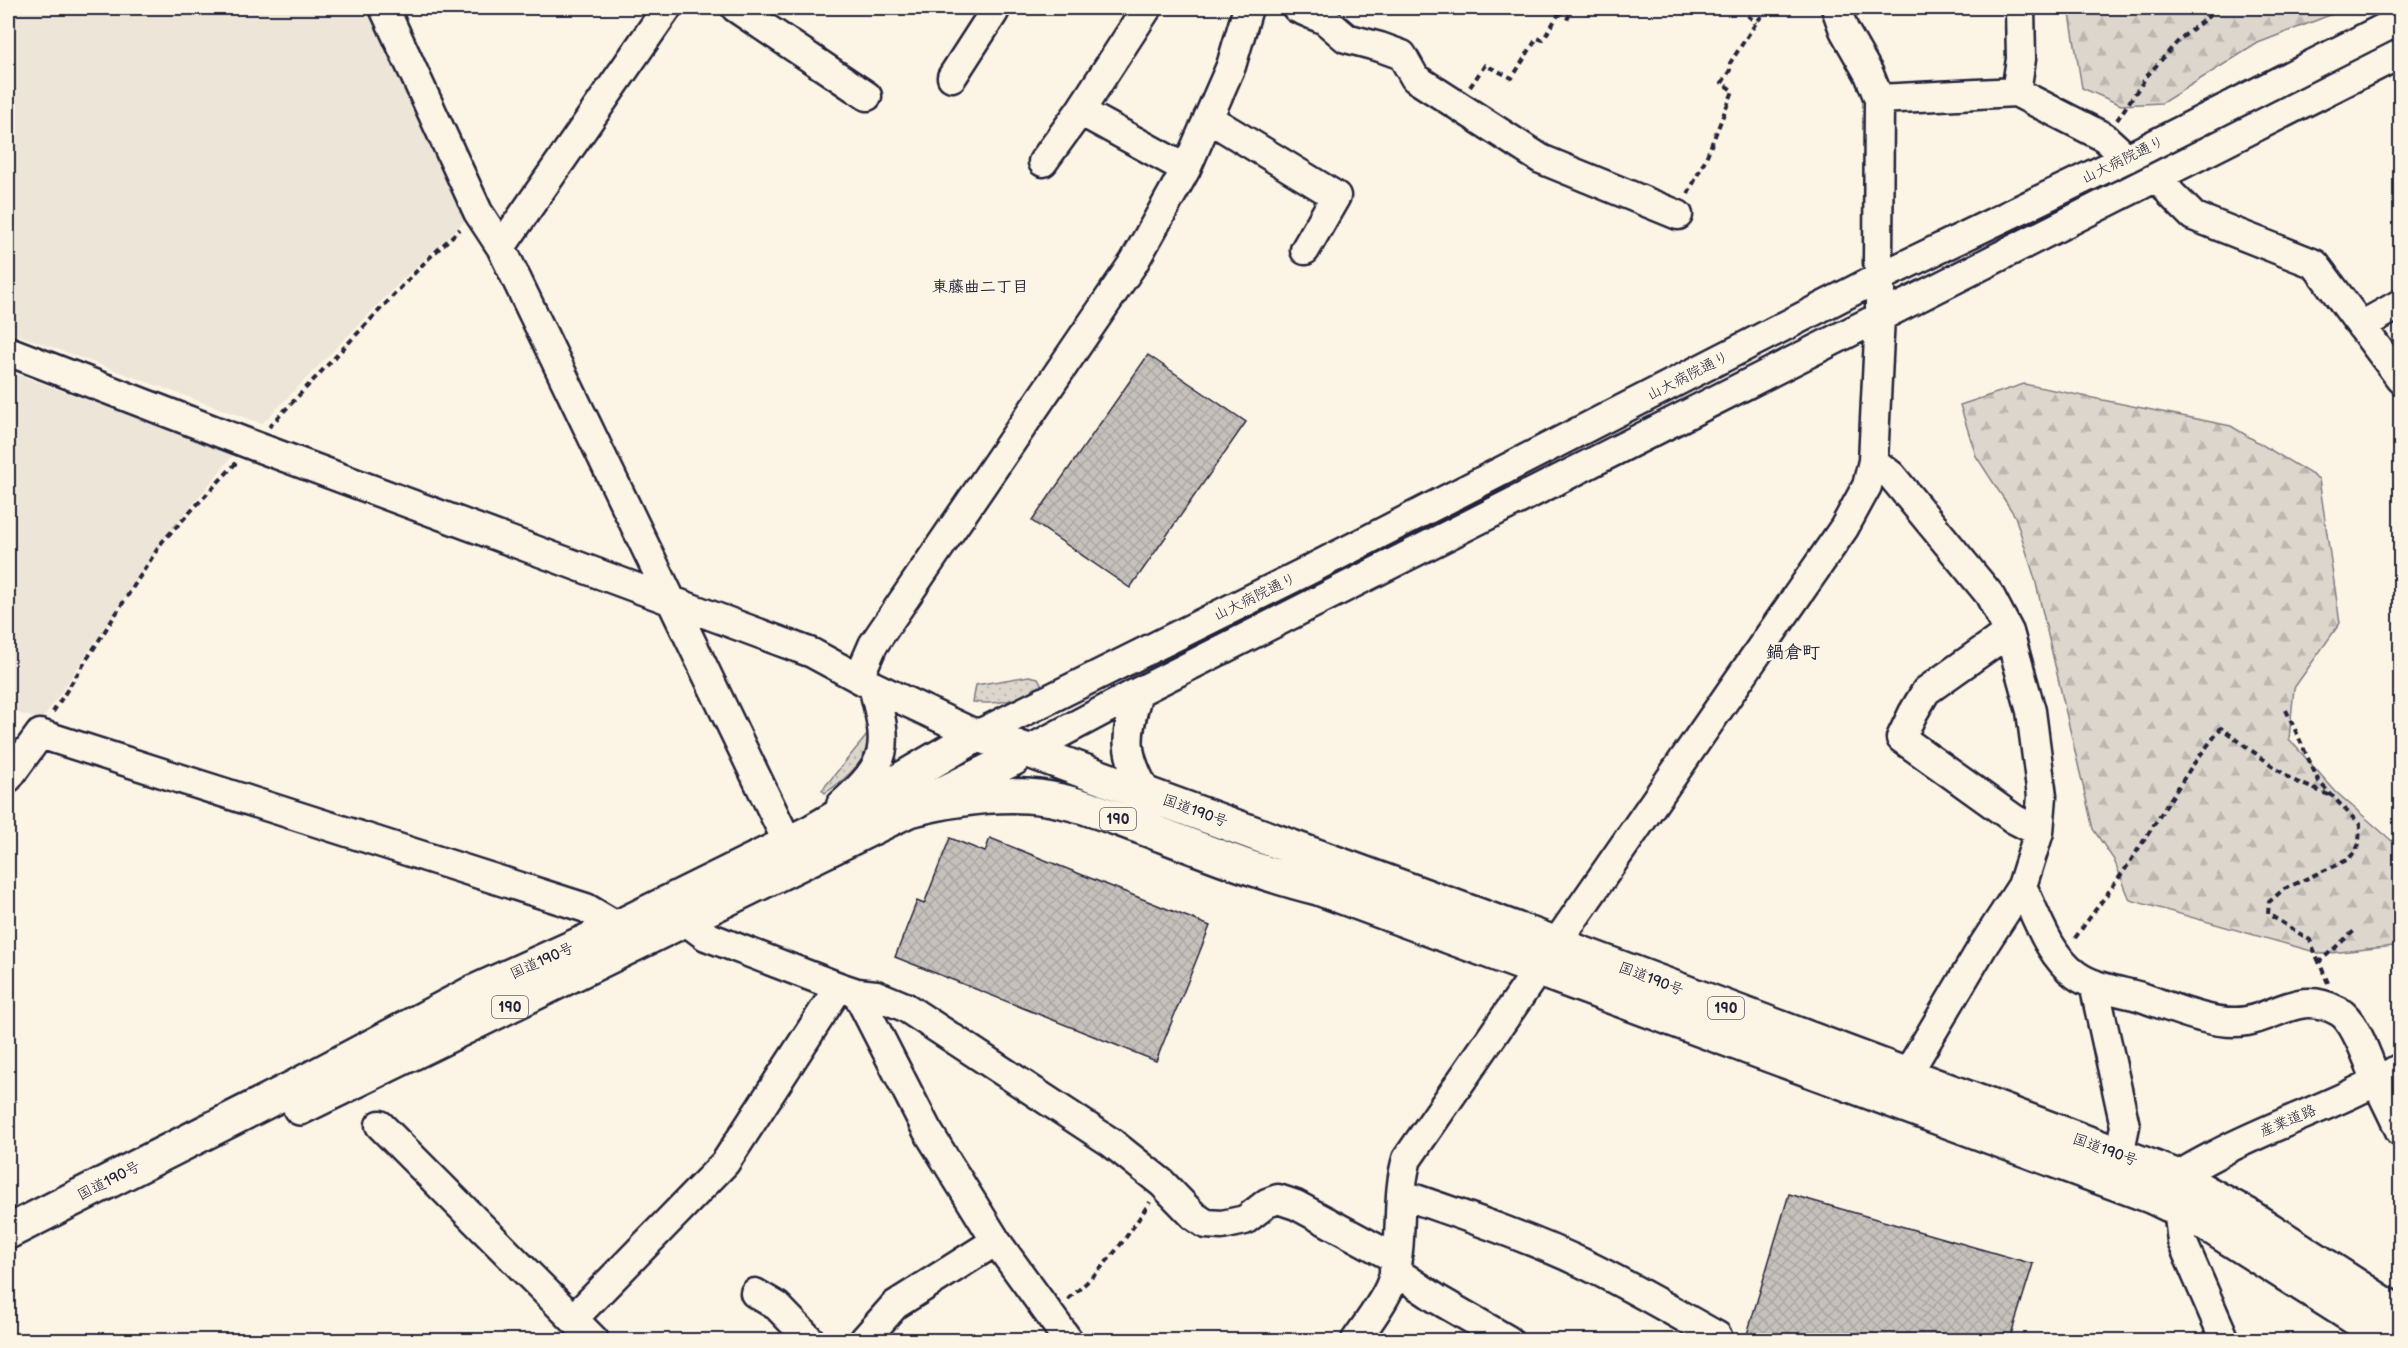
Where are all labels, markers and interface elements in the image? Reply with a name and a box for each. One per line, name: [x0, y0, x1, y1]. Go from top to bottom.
street label: 山大病院通り: [2078, 132, 2168, 188]
district label: 東藤曲二丁目: [932, 278, 1028, 297]
street label: 山大病院通り: [1644, 347, 1732, 405]
street label: 山大病院通り: [1210, 569, 1300, 625]
district label: 鍋倉町: [1766, 642, 1820, 663]
street label: 国道190号: [1160, 790, 1230, 832]
road number: 190: [1100, 808, 1136, 830]
street label: 国道190号: [507, 938, 577, 984]
street label: 国道190号: [1616, 958, 1686, 1000]
road number: 190: [492, 996, 528, 1018]
road number: 190: [1708, 997, 1744, 1019]
street label: 産業道路: [2257, 1101, 2319, 1141]
street label: 国道190号: [2070, 1129, 2140, 1171]
street label: 国道190号: [74, 1157, 144, 1205]

